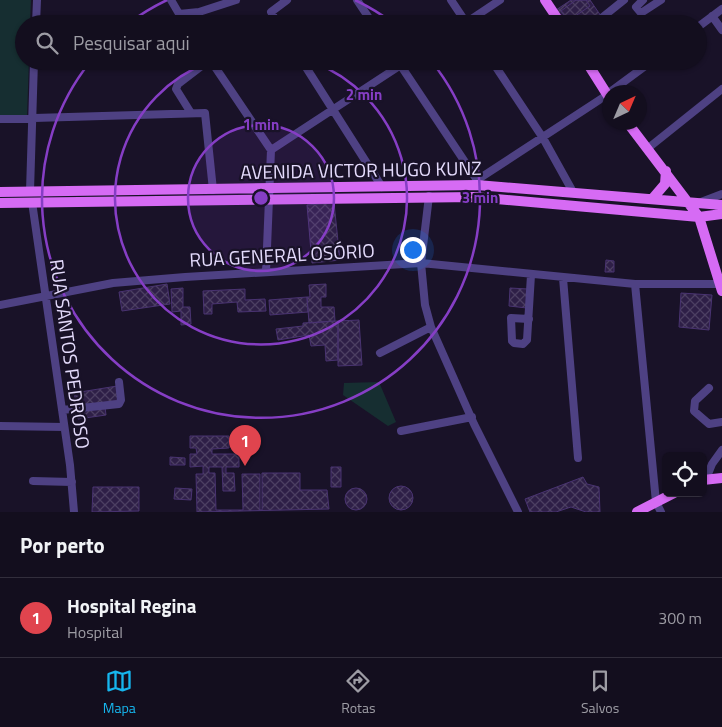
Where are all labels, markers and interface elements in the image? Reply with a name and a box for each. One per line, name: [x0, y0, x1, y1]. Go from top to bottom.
search box: [15, 15, 707, 70]
text: Pesquisar aqui: [73, 28, 190, 57]
icon: search: [33, 29, 61, 57]
text: 2 min: [346, 83, 382, 106]
north arrow: [602, 85, 647, 130]
text: 1 min: [243, 113, 279, 136]
street label: AVENIDA VICTOR HUGO KUNZ: [240, 153, 482, 186]
text: 3 min: [462, 186, 498, 209]
centre of rings: [252, 189, 270, 207]
street label: RUA GENERAL OSÓRIO: [189, 235, 375, 274]
your location: [400, 237, 426, 263]
street label: RUA SANTOS PEDROSO: [43, 257, 98, 451]
pin: 1: [229, 425, 261, 466]
map controls: [662, 452, 707, 497]
button: locate: [662, 452, 707, 497]
text: Por perto: [20, 529, 105, 561]
text: Hospital Regina: [67, 591, 197, 620]
text: 1: [32, 606, 40, 630]
text: 300 m: [658, 606, 702, 630]
text: Hospital: [67, 620, 123, 644]
tab: Mapa: [103, 667, 136, 718]
tab: Rotas: [341, 667, 376, 718]
tab: Salvos: [581, 667, 619, 718]

